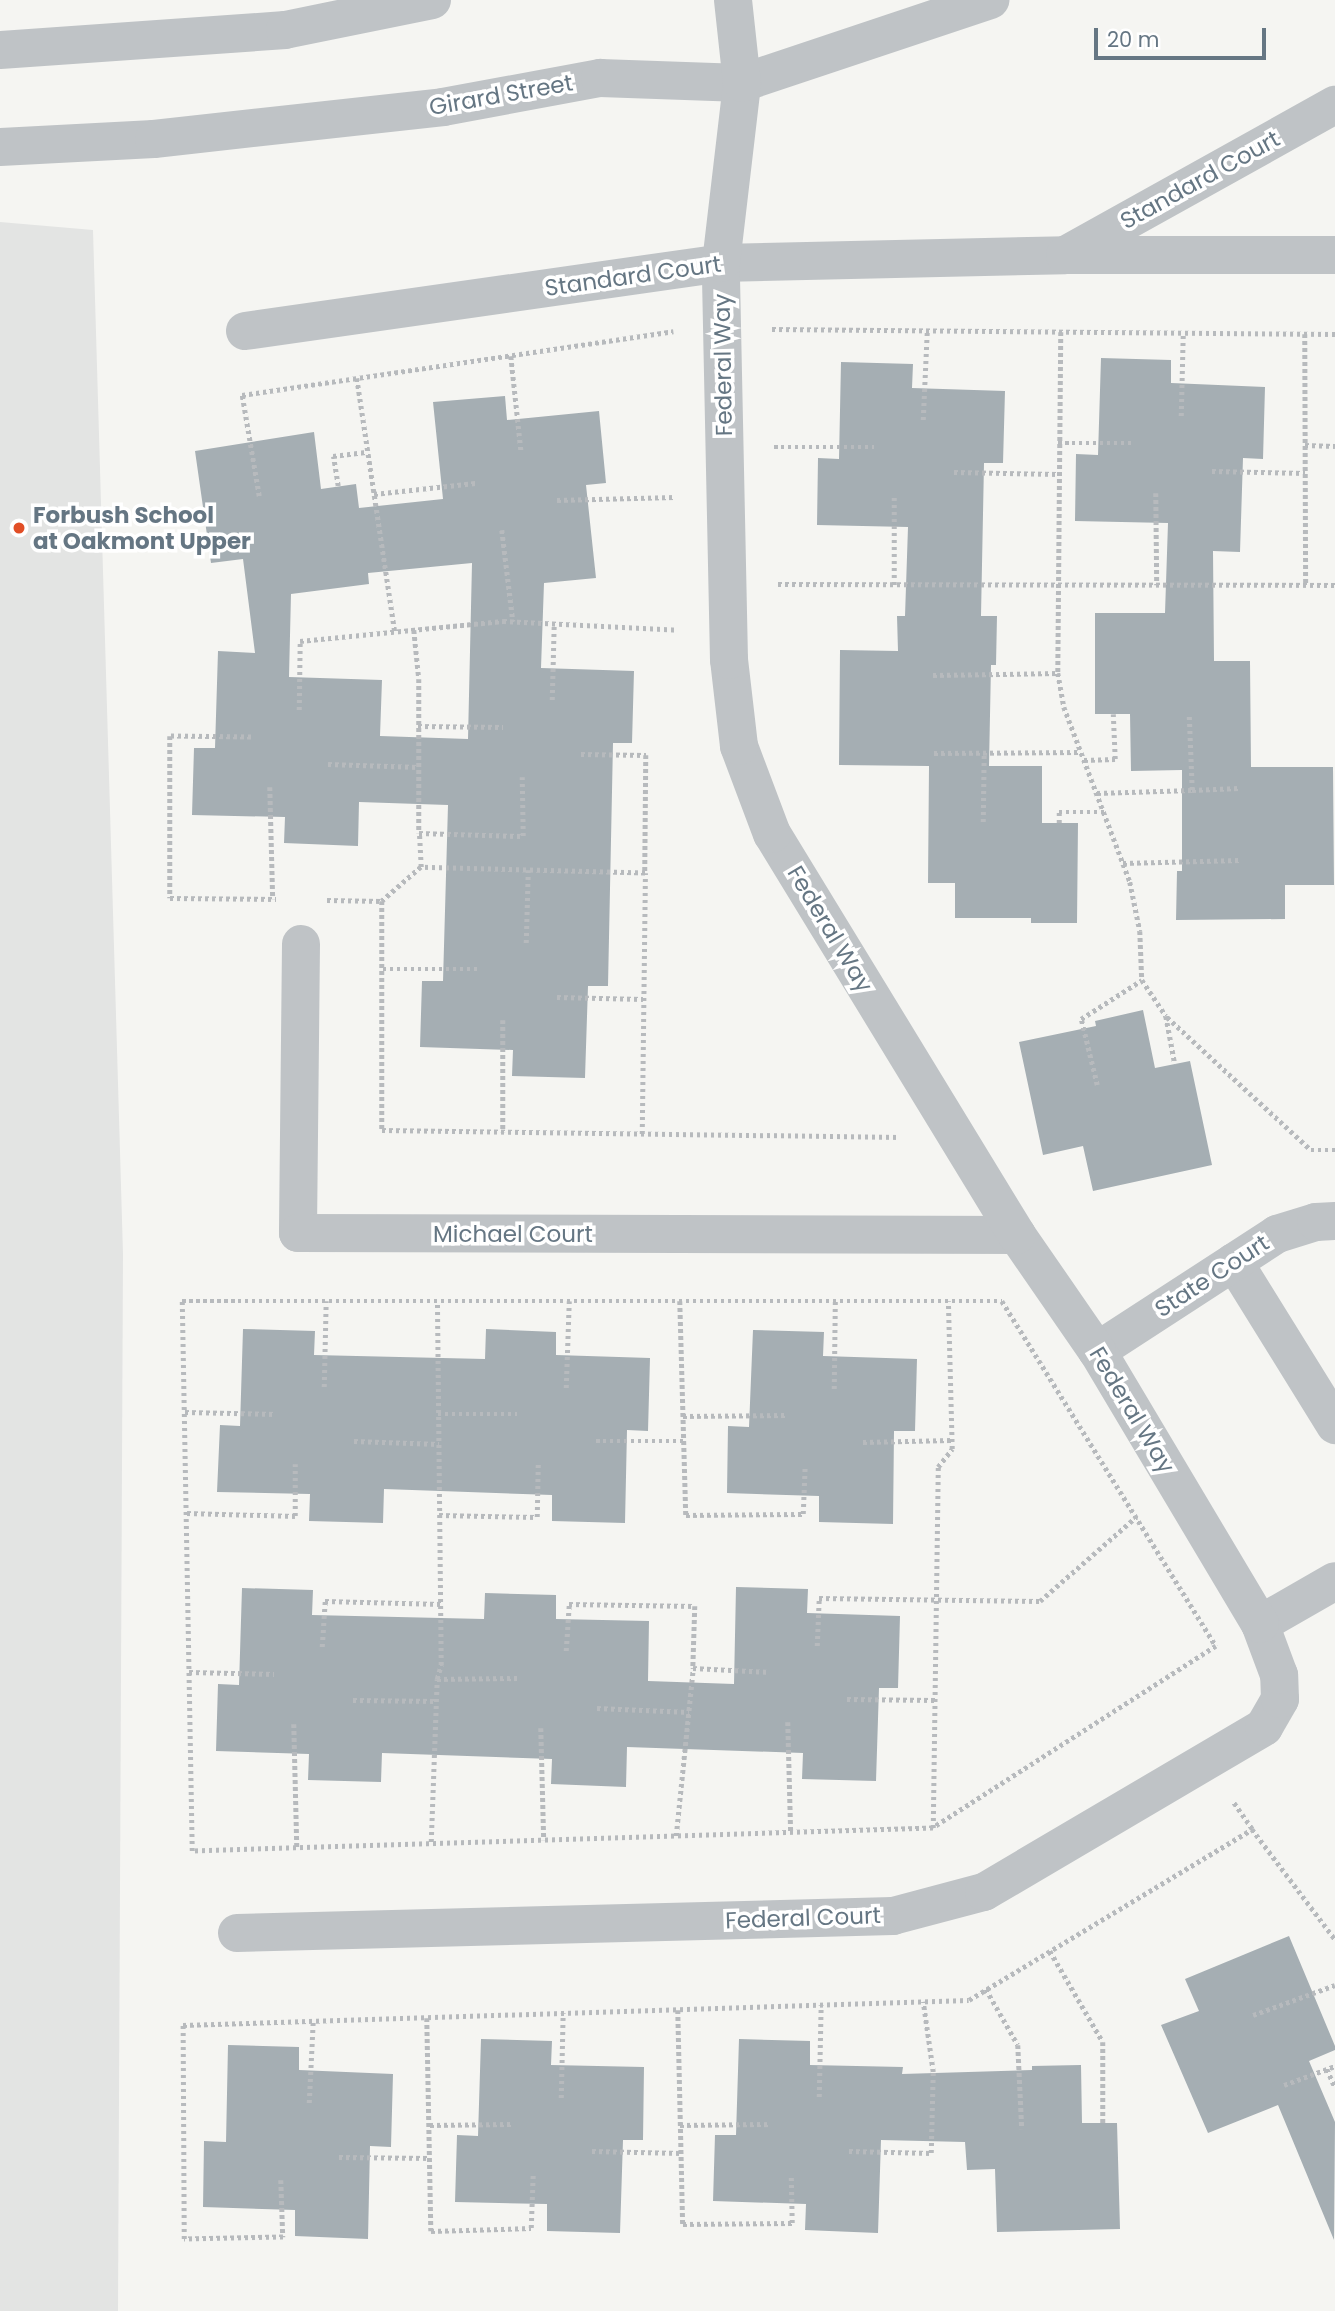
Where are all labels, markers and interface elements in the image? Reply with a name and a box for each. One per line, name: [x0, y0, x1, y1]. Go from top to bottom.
scale bar: [1097, 14, 1268, 58]
text: 20 m: [1107, 25, 1160, 54]
street label: Girard Street: [427, 69, 575, 121]
street label: Standard Court: [1116, 125, 1284, 235]
street label: Standard Court: [543, 250, 723, 302]
street label: Federal Way: [708, 294, 738, 436]
place label: Forbush School at Oakmont Upper: [33, 501, 251, 555]
marker: Forbush School at Oakmont Upper: [11, 520, 27, 536]
street label: Federal Way: [781, 861, 879, 997]
street label: Michael Court: [433, 1220, 593, 1248]
street label: State Court: [1150, 1229, 1274, 1323]
street label: Federal Way: [1083, 1342, 1181, 1478]
street label: Federal Court: [725, 1901, 881, 1935]

